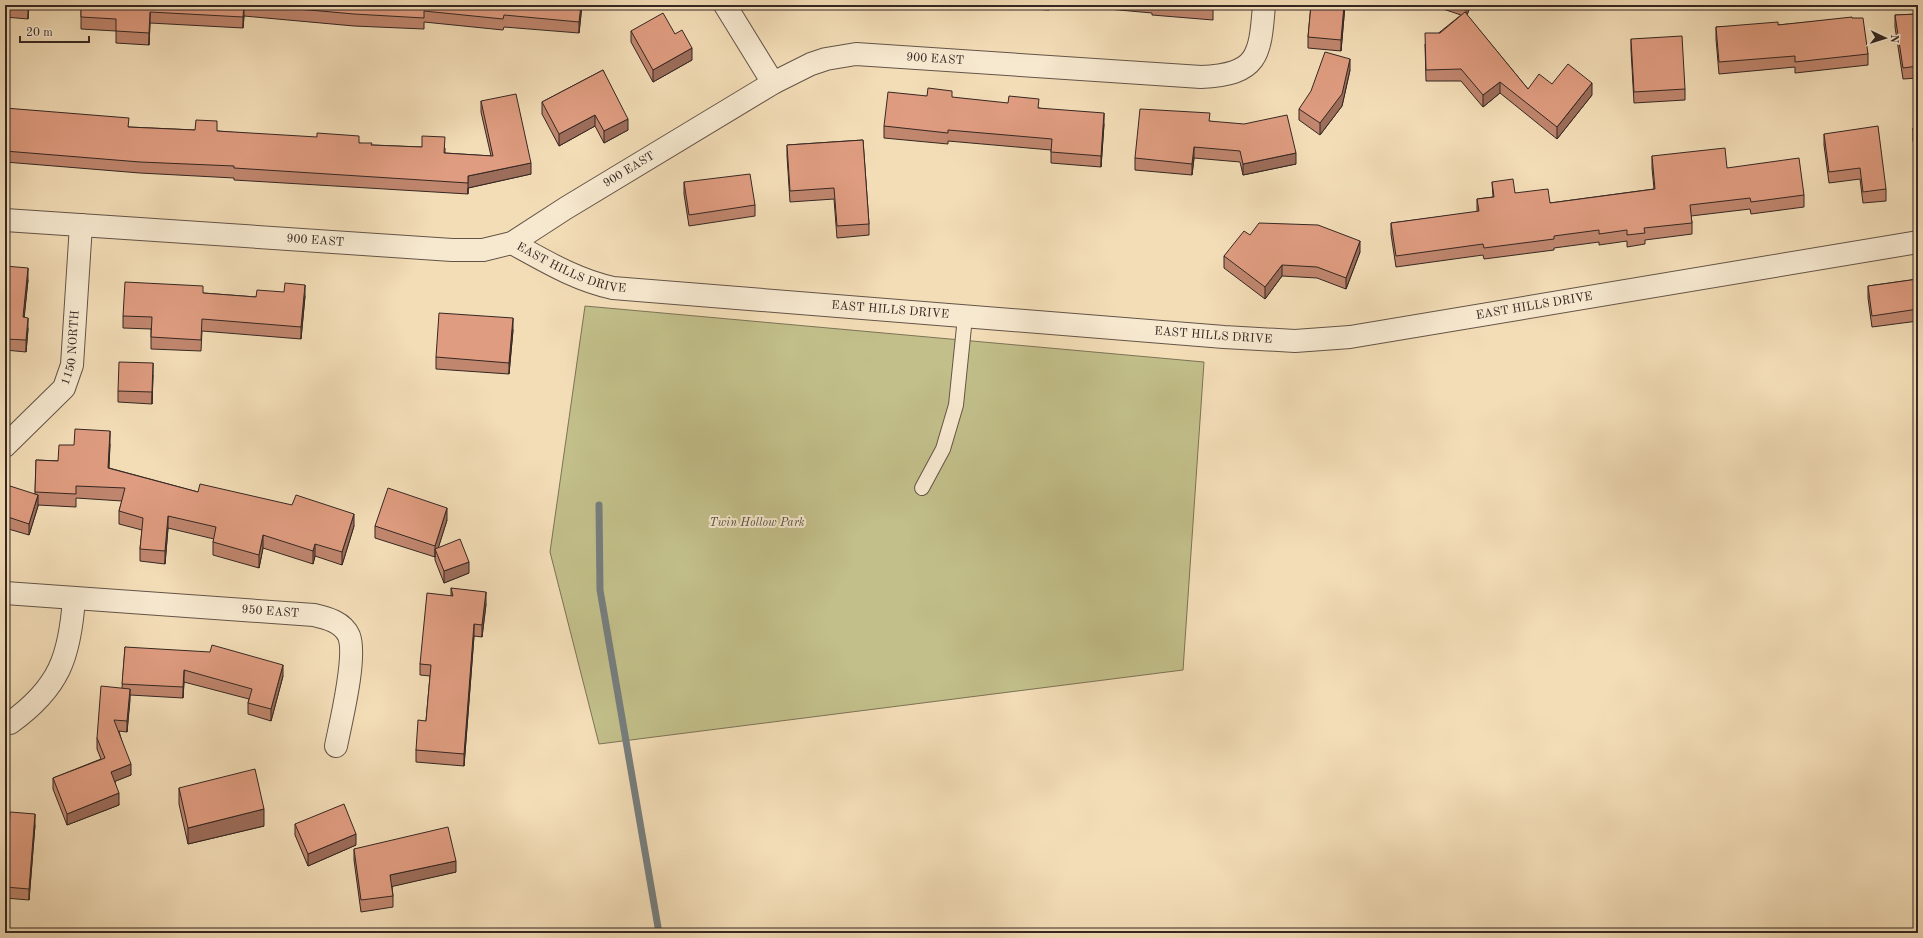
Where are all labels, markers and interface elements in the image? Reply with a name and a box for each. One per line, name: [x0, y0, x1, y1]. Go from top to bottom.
scale bar: [20, 18, 89, 44]
north arrow: [1865, 18, 1905, 58]
text: 20 m: [26, 27, 53, 39]
text: N: [1888, 34, 1899, 44]
street label: 900 EAST: [906, 51, 964, 67]
street label: 900 EAST: [601, 150, 657, 190]
street label: 900 EAST: [286, 233, 345, 249]
street label: EAST HILLS DRIVE: [514, 241, 627, 295]
street label: EAST HILLS DRIVE: [1475, 291, 1594, 322]
street label: EAST HILLS DRIVE: [831, 300, 950, 321]
street label: 1150 NORTH: [59, 310, 81, 387]
street label: EAST HILLS DRIVE: [1154, 325, 1272, 346]
park label: Twin Hollow Park: [709, 517, 805, 529]
street label: 950 EAST: [241, 603, 300, 620]

